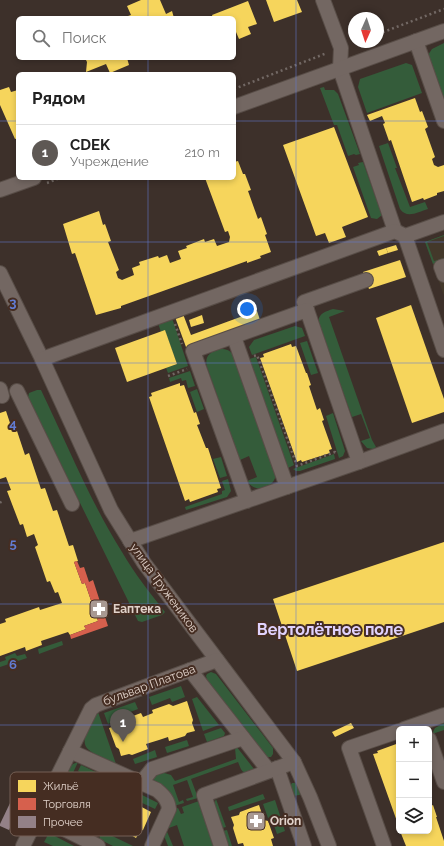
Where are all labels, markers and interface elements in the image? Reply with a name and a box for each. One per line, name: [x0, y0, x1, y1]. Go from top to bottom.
north arrow: [348, 12, 384, 48]
search box: [16, 16, 236, 60]
icon: search: [30, 27, 52, 49]
text: Поиск: [62, 29, 107, 47]
text: Рядом: [32, 88, 85, 108]
text: CDEK: [70, 136, 110, 154]
text: 1: [42, 145, 48, 160]
text: 210 m: [184, 145, 220, 160]
text: Учреждение: [70, 154, 149, 169]
text: 3: [9, 295, 17, 310]
your location: [237, 299, 257, 319]
text: 4: [9, 416, 17, 431]
text: 5: [9, 536, 17, 551]
street label: улица Тружеников: [127, 541, 201, 635]
pharmacy icon: Еаптека: [88, 598, 110, 620]
place label: Еаптека: [113, 602, 161, 616]
district label: Вертолётное поле: [257, 620, 404, 639]
text: 6: [9, 657, 17, 672]
street label: бульвар Платова: [101, 662, 197, 708]
pin: 1: [110, 709, 136, 742]
map controls: [396, 726, 432, 834]
button: +: [396, 726, 432, 762]
button: −: [396, 762, 432, 798]
legend: [10, 772, 142, 836]
text: Жильё: [43, 780, 79, 793]
text: Торговля: [43, 798, 91, 811]
button: layers: [396, 798, 432, 834]
pharmacy icon: Orion: [245, 810, 267, 832]
place label: Orion: [270, 814, 301, 828]
text: Прочее: [43, 816, 83, 829]

